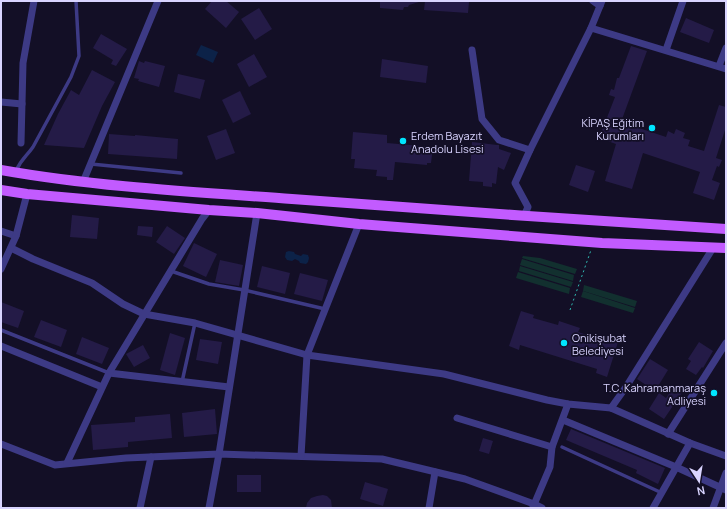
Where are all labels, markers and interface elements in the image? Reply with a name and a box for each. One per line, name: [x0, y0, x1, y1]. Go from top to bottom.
place label: KİPAŞ Eğitim Kurumları: [581, 115, 644, 143]
marker: KİPAŞ Eğitim Kurumları: [647, 123, 657, 133]
place label: Erdem Bayazıt Anadolu Lisesi: [411, 128, 484, 156]
marker: Erdem Bayazıt Anadolu Lisesi: [398, 136, 408, 146]
place label: Onikişubat Belediyesi: [572, 330, 626, 358]
marker: Onikişubat Belediyesi: [559, 338, 569, 348]
place label: T.C. Kahramanmaraş Adliyesi: [603, 380, 706, 408]
marker: T.C. Kahramanmaraş Adliyesi: [709, 388, 719, 398]
north arrow: [679, 461, 719, 501]
text: N: [696, 483, 707, 499]

